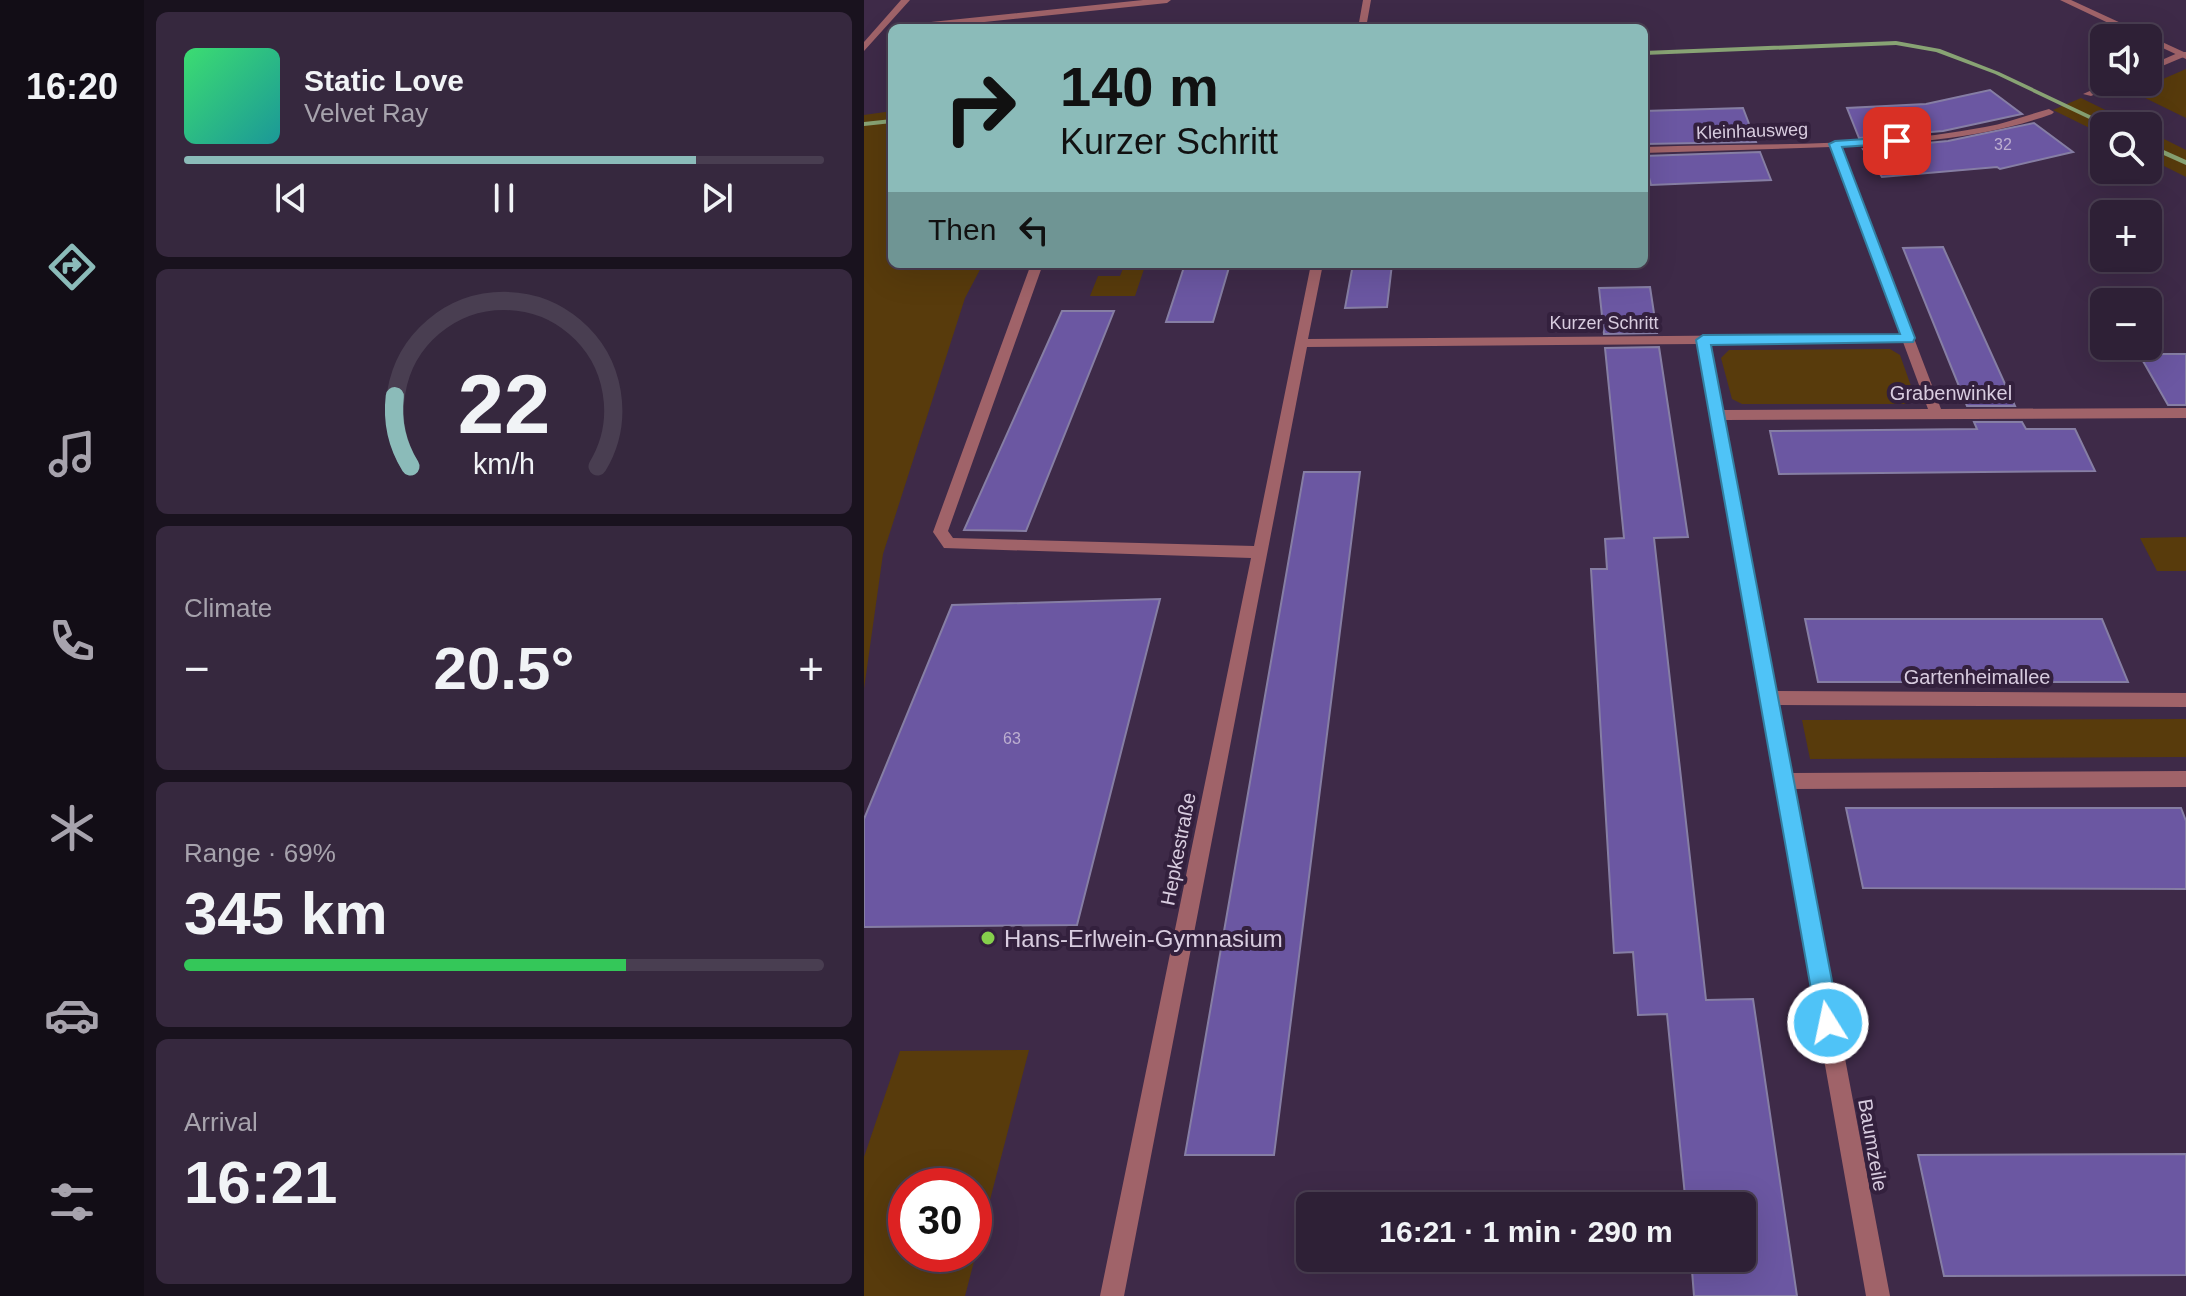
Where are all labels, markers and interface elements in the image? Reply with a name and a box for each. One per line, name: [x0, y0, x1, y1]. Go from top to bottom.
map controls: [2090, 24, 2162, 360]
button: sound: [2090, 24, 2162, 96]
text: 140 m: [1060, 55, 1219, 118]
icon: right: [928, 56, 1032, 160]
text: Static Love: [304, 64, 464, 97]
text: 16:20: [26, 66, 118, 107]
text: Velvet Ray: [304, 98, 428, 128]
pin: [1863, 107, 1931, 175]
button: search: [2090, 112, 2162, 184]
street label: Kleinhausweg: [1696, 119, 1808, 143]
icon: arrive: [1875, 119, 1919, 163]
text: Kurzer Schritt: [1060, 121, 1278, 162]
house number: 32: [1994, 136, 2012, 153]
icon: previous: [269, 176, 313, 220]
icon: pause: [482, 176, 526, 220]
icon: next: [695, 176, 739, 220]
button: +: [2090, 200, 2162, 272]
icon: left: [1012, 208, 1056, 252]
text: Then: [928, 213, 996, 246]
icon: directions: [44, 239, 100, 295]
button: −: [2090, 288, 2162, 360]
street label: Kurzer Schritt: [1549, 313, 1659, 333]
text: 22: [458, 358, 550, 451]
street label: Grabenwinkel: [1890, 382, 2012, 404]
icon: music: [44, 426, 100, 482]
text: km/h: [473, 448, 535, 480]
text: Climate: [184, 593, 272, 623]
icon: phone: [44, 613, 100, 669]
text: 20.5°: [434, 635, 574, 702]
text: −: [184, 644, 210, 693]
text: +: [798, 644, 824, 693]
street label: Gartenheimallee: [1904, 666, 2050, 688]
house number: 63: [1003, 730, 1021, 747]
street label: Hepkestraße: [1156, 791, 1200, 907]
icon: climate: [44, 800, 100, 856]
text: Range · 69%: [184, 838, 336, 868]
text: 345 km: [184, 880, 388, 947]
place label: Hans-Erlwein-Gymnasium: [1004, 925, 1283, 952]
marker: Hans-Erlwein-Gymnasium: [979, 929, 997, 947]
position arrow: [1786, 981, 1870, 1065]
icon: car: [44, 987, 100, 1043]
street label: Baumzeile: [1854, 1097, 1892, 1193]
text: Arrival: [184, 1107, 258, 1137]
text: 16:21: [184, 1149, 337, 1216]
speed limit sign: 30: [888, 1168, 992, 1272]
icon: filters: [44, 1174, 100, 1230]
text: 16:21 · 1 min · 290 m: [1379, 1215, 1673, 1248]

